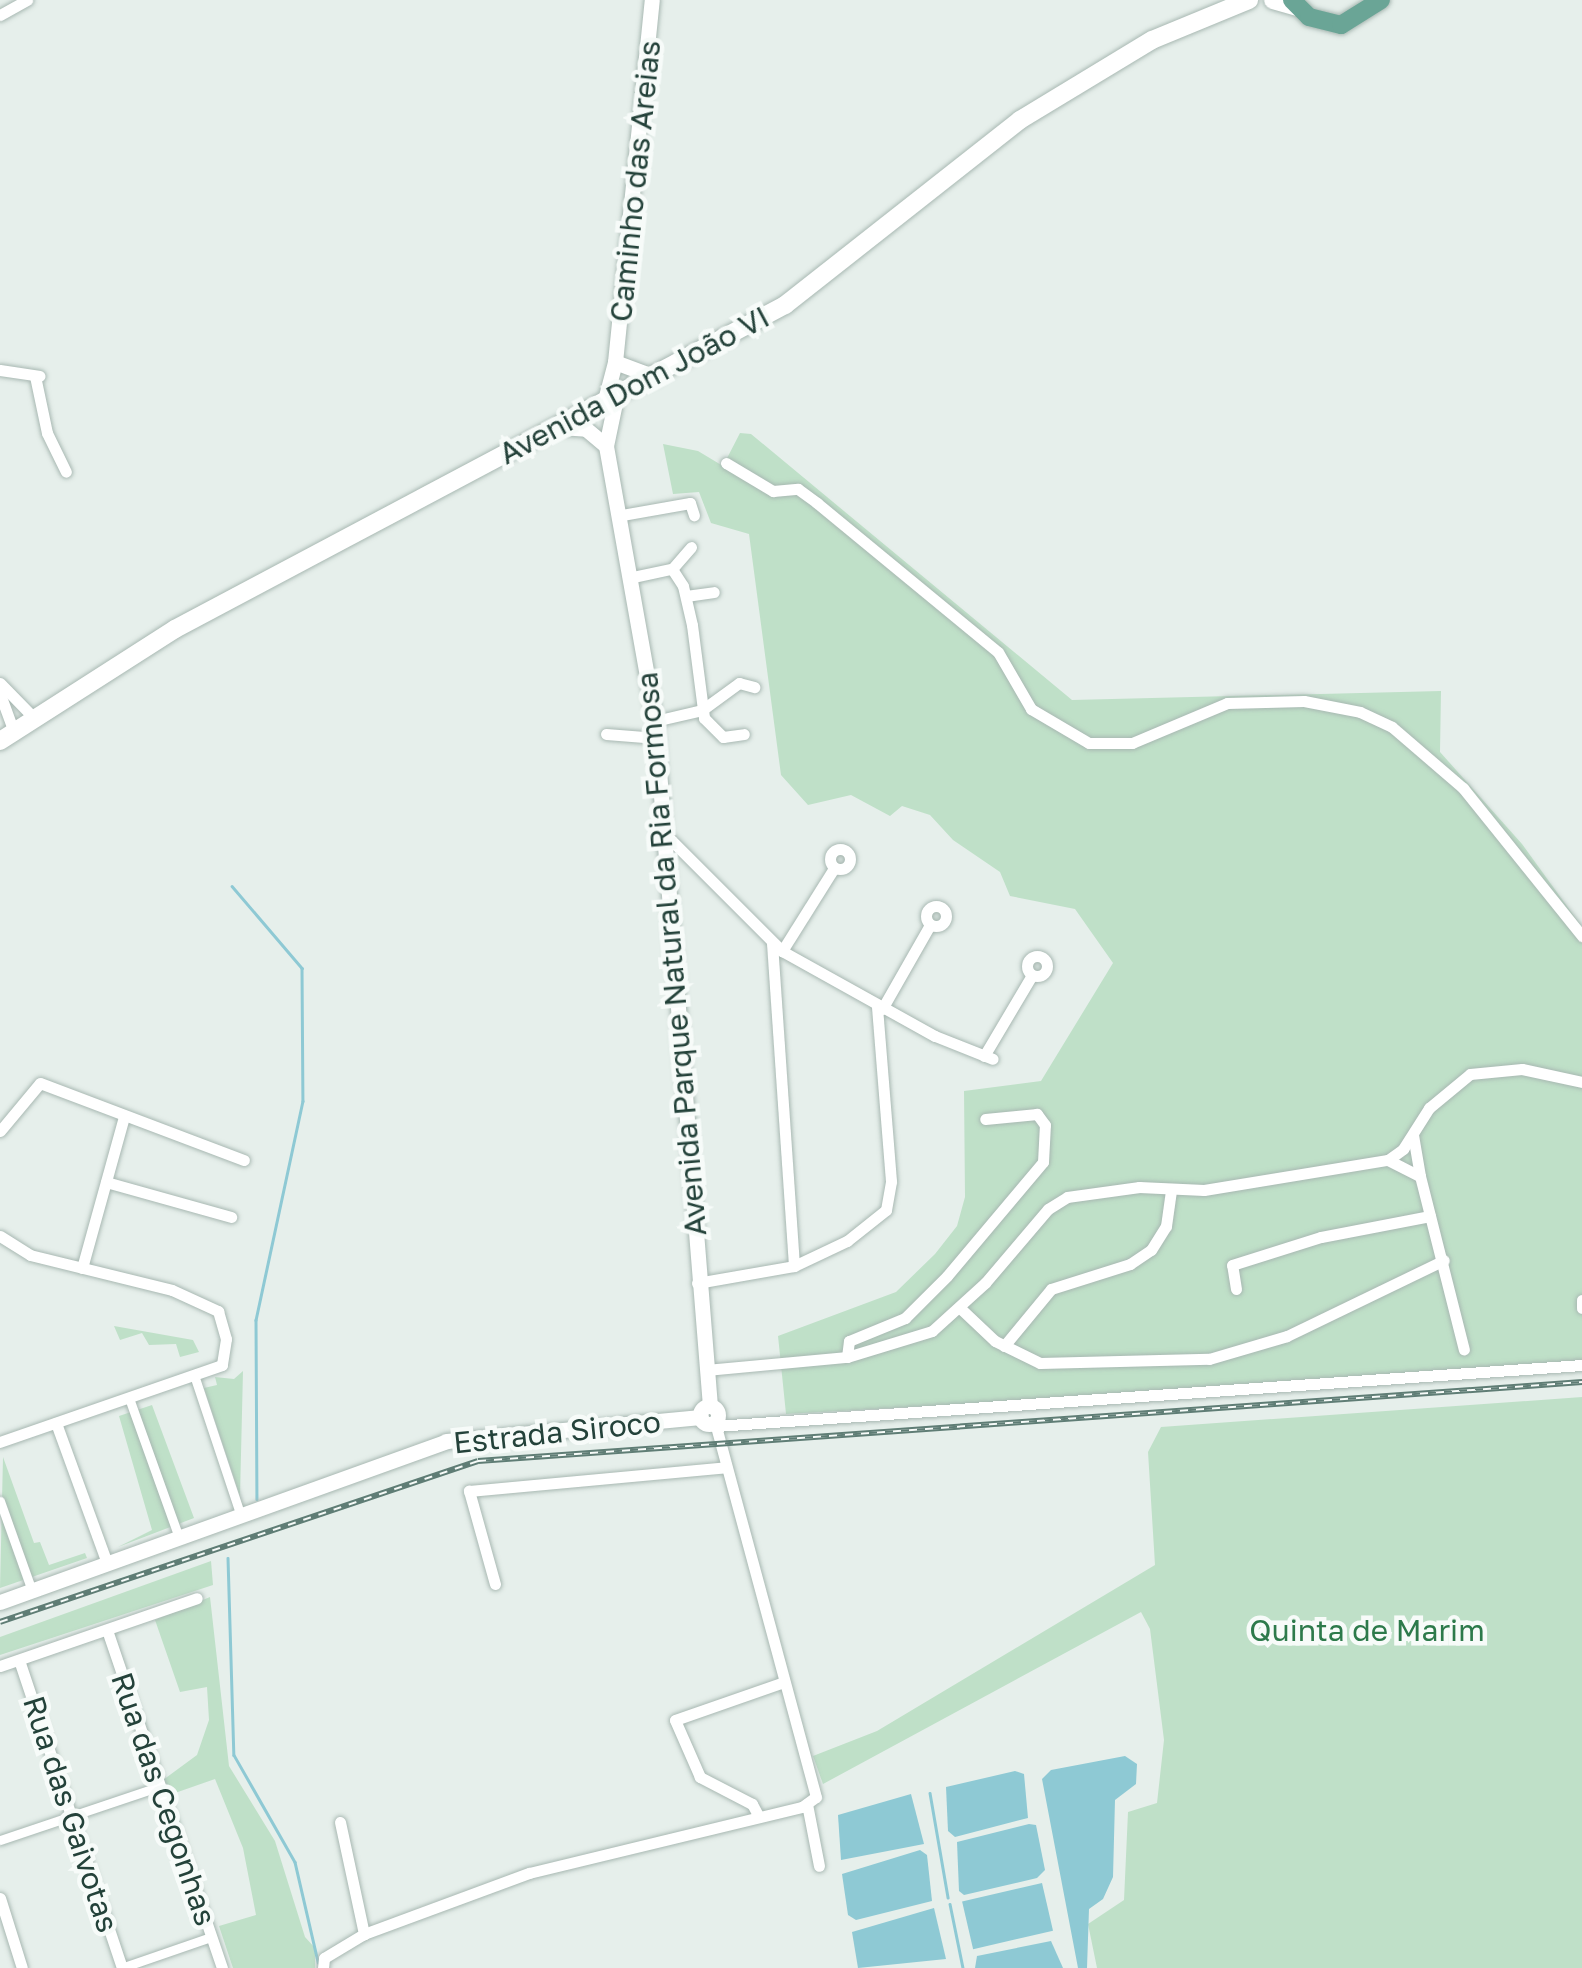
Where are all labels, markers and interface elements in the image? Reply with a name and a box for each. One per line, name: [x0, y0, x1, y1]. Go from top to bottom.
street label: Caminho das Areias: [602, 38, 668, 324]
street label: Avenida Dom João VI: [493, 298, 775, 472]
street label: Avenida Parque Natural da Ria Formosa: [628, 671, 714, 1237]
street label: Estrada Siroco: [451, 1403, 663, 1461]
park label: Quinta de Marim: [1249, 1612, 1485, 1648]
street label: Rua das Cegonhas: [104, 1668, 224, 1930]
street label: Rua das Gaivotas: [16, 1691, 126, 1937]

